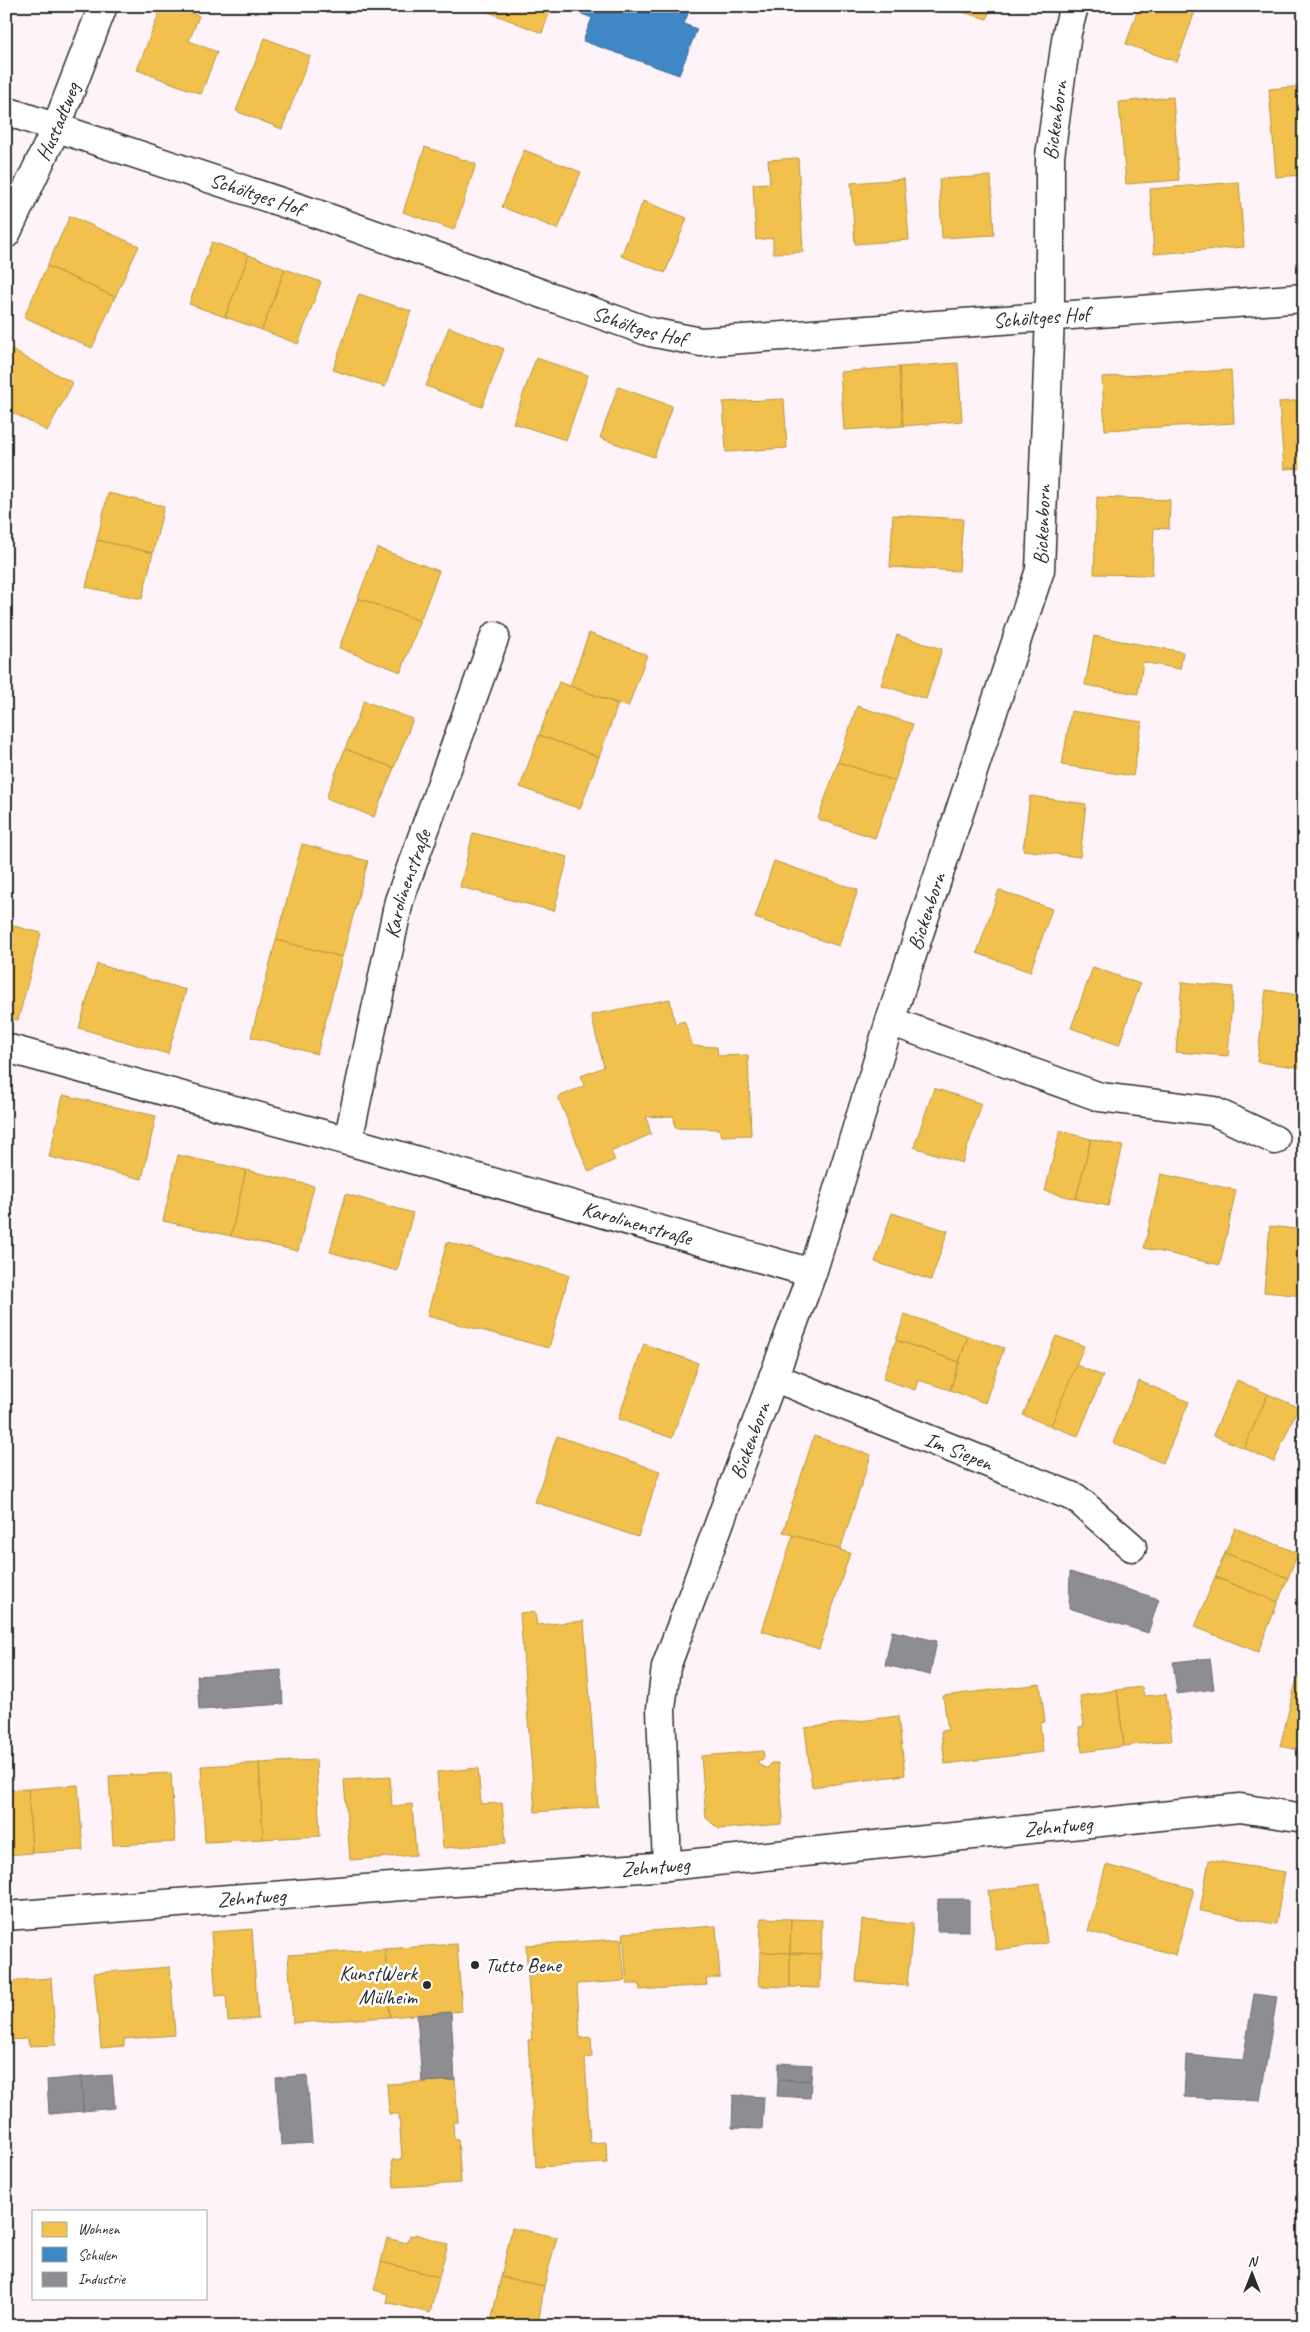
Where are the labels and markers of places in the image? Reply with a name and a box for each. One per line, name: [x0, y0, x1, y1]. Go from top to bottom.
place label: Tutto Bene: [485, 1952, 563, 1978]
marker: Tutto Bene: [469, 1959, 481, 1971]
place label: KunstWerk Mülheim: [339, 1960, 418, 2010]
marker: KunstWerk Mülheim: [421, 1979, 433, 1991]

